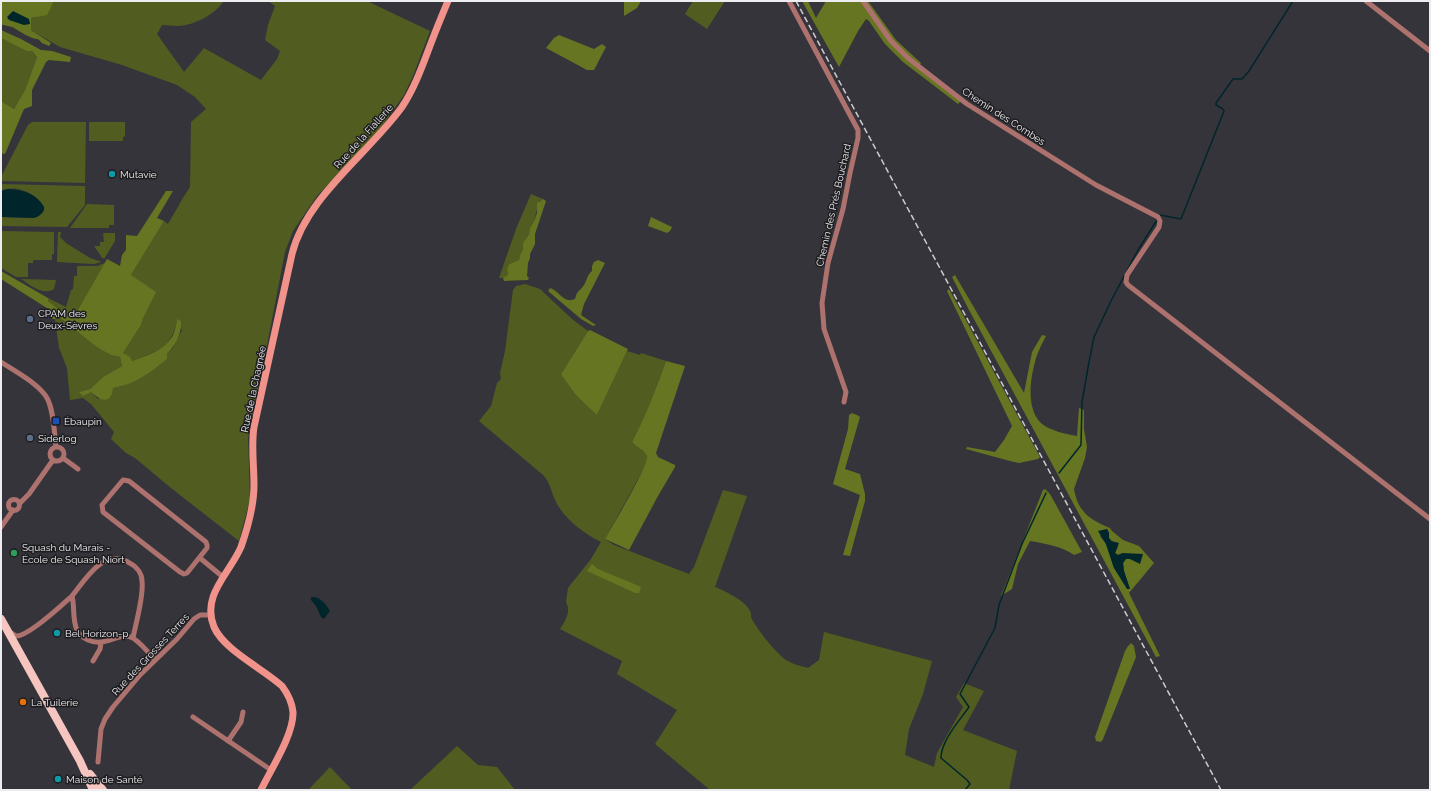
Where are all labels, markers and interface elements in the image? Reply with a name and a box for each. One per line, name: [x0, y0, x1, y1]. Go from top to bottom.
street label: Chemin des Combes: [960, 85, 1047, 147]
street label: Rue de la Fiallerie: [332, 102, 395, 171]
street label: Chemin des Prés Bouchard: [814, 143, 853, 267]
marker: Mutavie: [107, 169, 117, 179]
place label: Mutavie: [120, 169, 157, 180]
place label: CPAM des Deux-Sèvres: [38, 308, 97, 331]
marker: CPAM des Deux-Sèvres: [25, 314, 35, 324]
street label: Rue de la Chagnée: [239, 345, 268, 433]
marker: Ébaupin: [51, 416, 61, 426]
place label: Ébaupin: [64, 416, 102, 427]
marker: Siderlog: [25, 433, 35, 443]
place label: Siderlog: [38, 433, 77, 444]
place label: Squash du Marais - École de Squash Niort: [22, 542, 125, 565]
marker: Squash du Marais - École de Squash Niort: [9, 548, 19, 558]
street label: Rue des Grosses Terres: [110, 611, 191, 698]
marker: Bel Horizon-p: [52, 628, 62, 638]
place label: Bel Horizon-p: [65, 628, 128, 639]
marker: La Tuilerie: [18, 697, 28, 707]
place label: La Tuilerie: [31, 697, 78, 708]
marker: Maison de Santé: [53, 774, 63, 784]
place label: Maison de Santé: [66, 774, 143, 785]

